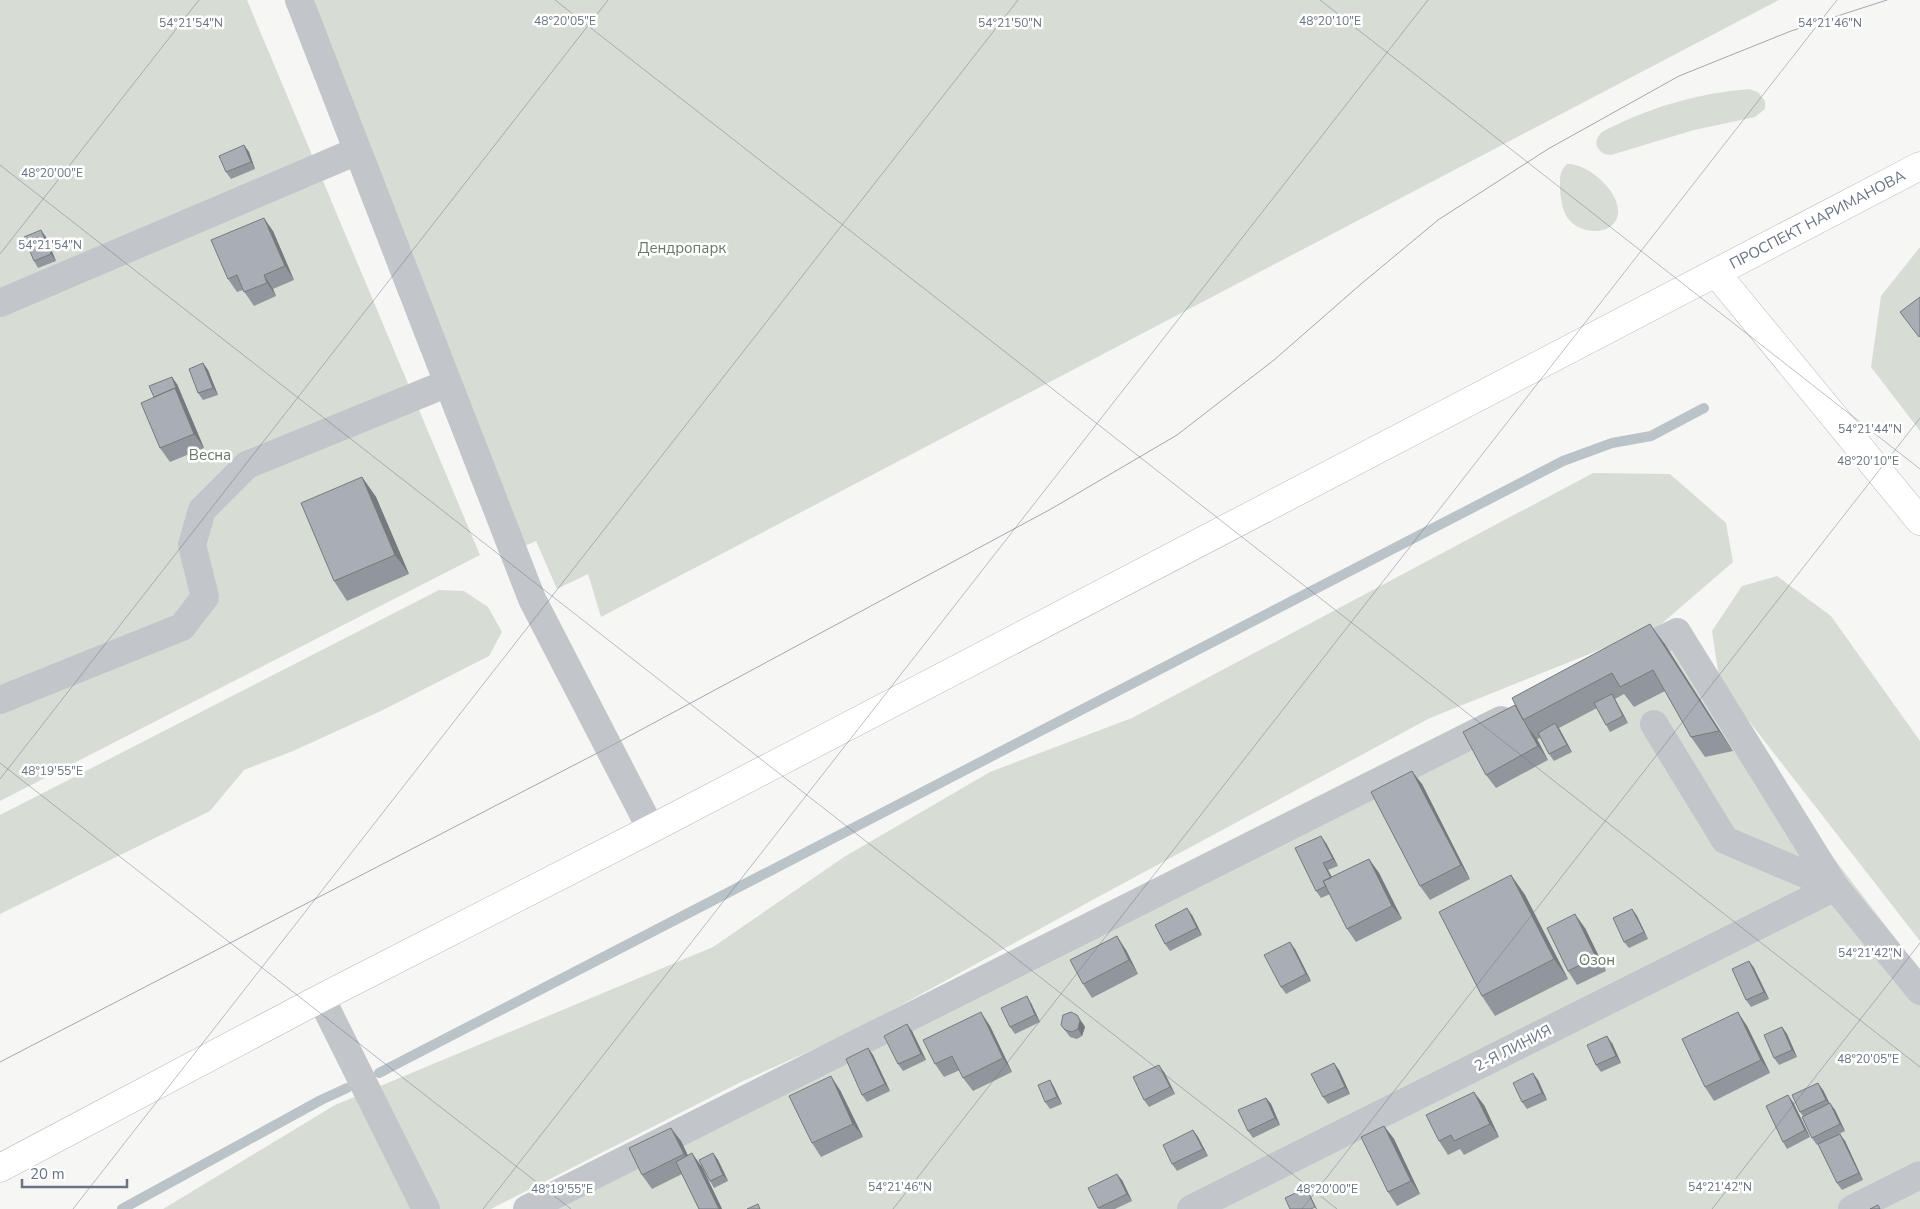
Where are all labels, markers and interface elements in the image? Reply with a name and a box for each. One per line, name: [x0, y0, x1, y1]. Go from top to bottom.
text: 48°20'05"E: [534, 13, 596, 29]
text: 48°20'10"E: [1299, 13, 1361, 29]
text: 54°21'54"N: [159, 15, 223, 31]
text: 54°21'50"N: [978, 15, 1042, 31]
text: 54°21'46"N: [1798, 15, 1862, 31]
text: 48°20'00"E: [21, 165, 83, 181]
street label: ПРОСПЕКТ НАРИМАНОВА: [1726, 165, 1909, 274]
text: 54°21'54"N: [18, 237, 82, 253]
park label: Дендропарк: [638, 238, 726, 258]
text: 54°21'44"N: [1838, 421, 1902, 437]
park label: Весна: [189, 445, 231, 465]
text: 48°20'10"E: [1837, 453, 1899, 469]
text: 48°19'55"E: [21, 763, 83, 779]
text: 54°21'42"N: [1838, 945, 1902, 961]
park label: Озон: [1579, 950, 1615, 970]
street label: 2-Я ЛИНИЯ: [1471, 1020, 1555, 1076]
text: 48°20'05"E: [1837, 1051, 1899, 1067]
scale bar: [22, 1156, 128, 1188]
text: 20 m: [30, 1164, 65, 1184]
text: 54°21'46"N: [868, 1179, 932, 1195]
text: 54°21'42"N: [1688, 1179, 1752, 1195]
text: 48°19'55"E: [531, 1181, 593, 1197]
text: 48°20'00"E: [1296, 1181, 1358, 1197]

